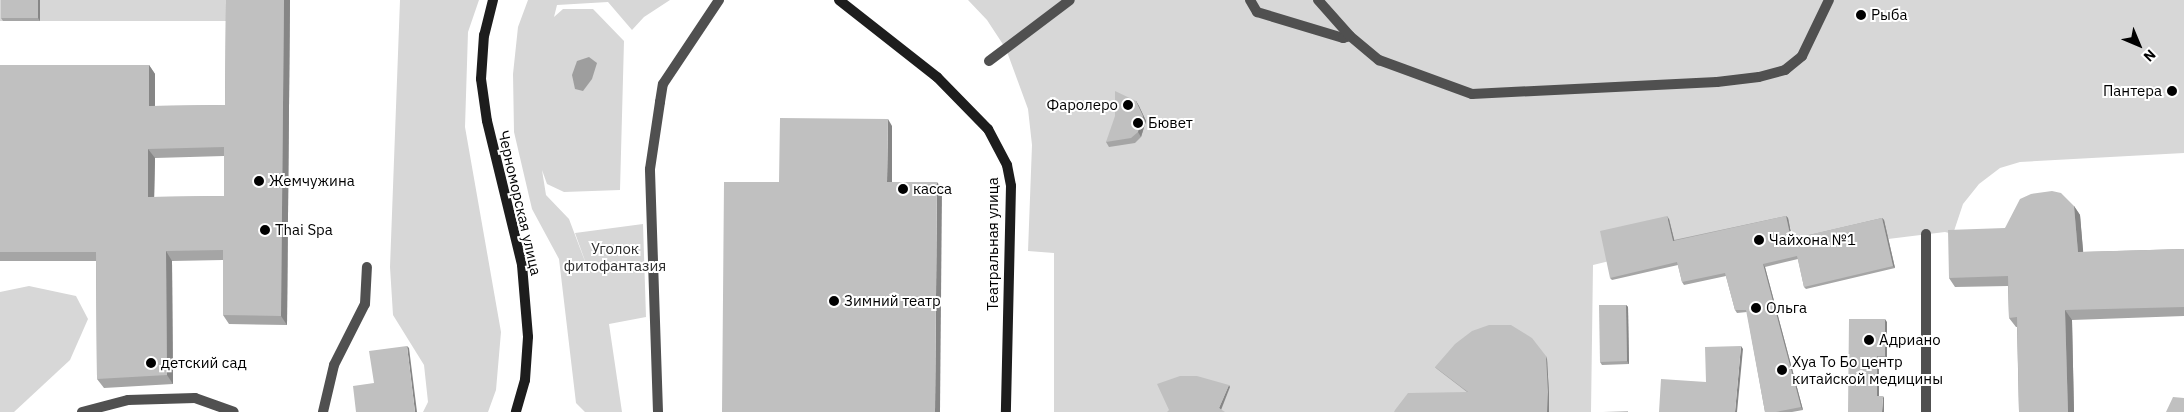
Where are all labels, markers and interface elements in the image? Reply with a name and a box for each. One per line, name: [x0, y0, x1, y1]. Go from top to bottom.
place label: Рыба: [1871, 6, 1907, 24]
marker: Рыба: [1855, 9, 1867, 21]
north arrow: [2114, 20, 2164, 70]
text: N: [2140, 46, 2160, 66]
place label: Пантера: [2103, 82, 2162, 100]
marker: Пантера: [2166, 85, 2178, 97]
place label: Фаролеро: [1046, 96, 1118, 114]
marker: Фаролеро: [1122, 99, 1134, 111]
place label: Бювет: [1148, 114, 1193, 132]
marker: Бювет: [1132, 117, 1144, 129]
street label: Черноморская улица: [495, 129, 545, 277]
place label: Жемчужина: [269, 172, 355, 190]
marker: Жемчужина: [253, 175, 265, 187]
street label: Театральная улица: [984, 177, 1002, 311]
place label: касса: [913, 180, 952, 198]
marker: касса: [897, 183, 909, 195]
place label: Thai Spa: [275, 221, 333, 239]
marker: Thai Spa: [259, 224, 271, 236]
place label: Чайхона №1: [1769, 231, 1856, 249]
marker: Чайхона №1: [1753, 234, 1765, 246]
park label: Уголок фитофантазия: [564, 239, 666, 274]
place label: Зимний театр: [844, 292, 941, 310]
marker: Зимний театр: [828, 295, 840, 307]
place label: Ольга: [1766, 299, 1807, 317]
marker: Ольга: [1750, 302, 1762, 314]
place label: Адриано: [1879, 331, 1941, 349]
marker: Адриано: [1863, 334, 1875, 346]
place label: Хуа То Бо центр китайской медицины: [1792, 352, 1943, 387]
place label: детский сад: [161, 354, 247, 372]
marker: детский сад: [145, 357, 157, 369]
marker: Хуа То Бо центр китайской медицины: [1776, 364, 1788, 376]

